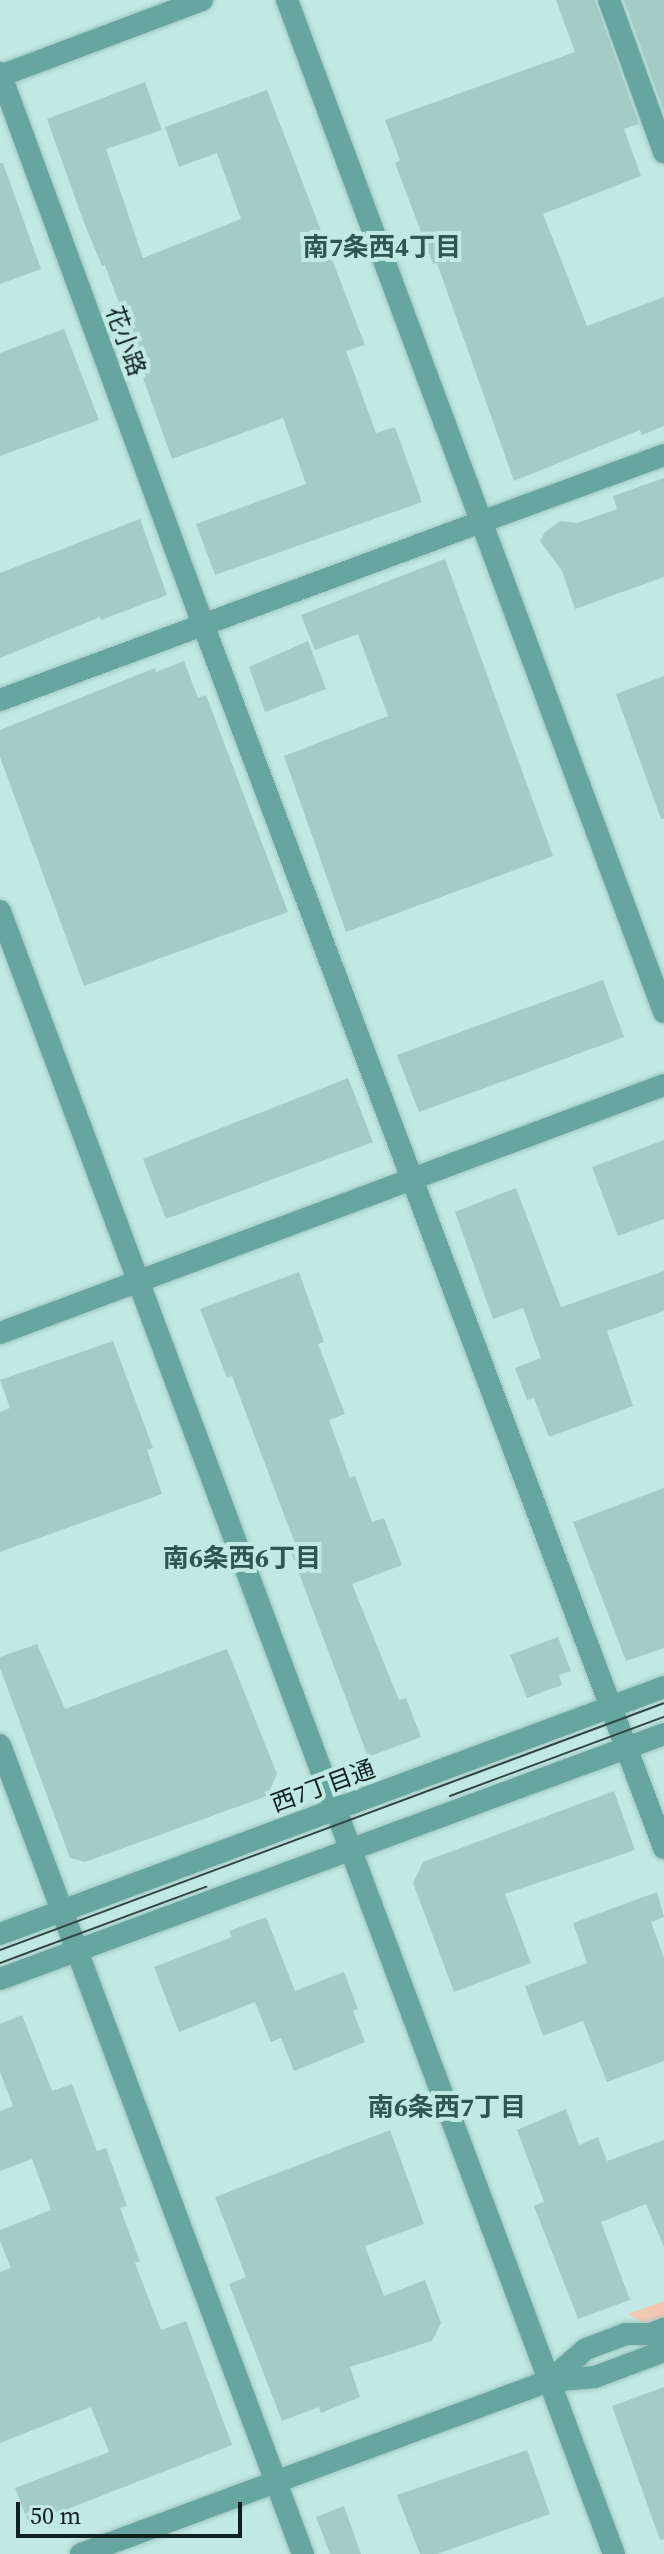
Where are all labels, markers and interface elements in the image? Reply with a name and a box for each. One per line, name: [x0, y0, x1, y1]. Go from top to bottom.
district label: 南7条西4丁目: [303, 232, 461, 264]
street label: 花小路: [100, 302, 152, 380]
district label: 南6条西6丁目: [163, 1543, 321, 1575]
street label: 西7丁目通: [267, 1754, 379, 1818]
district label: 南6条西7丁目: [368, 2092, 526, 2124]
scale bar: [20, 2486, 246, 2536]
text: 50 m: [30, 2499, 81, 2532]

